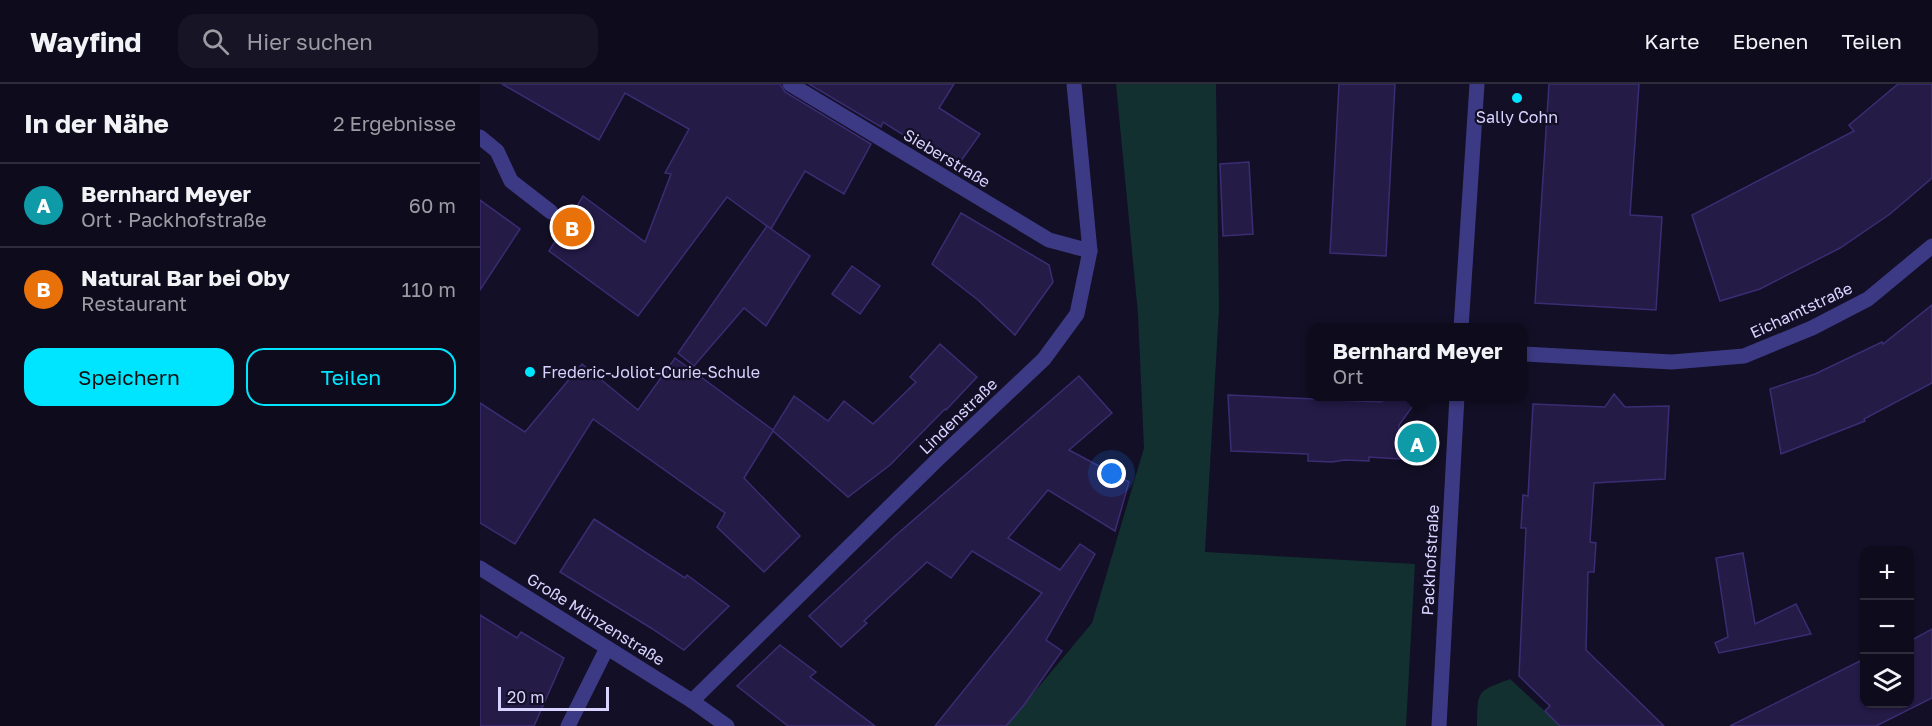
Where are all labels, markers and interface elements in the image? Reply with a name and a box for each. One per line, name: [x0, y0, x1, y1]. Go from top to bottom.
search box: [178, 14, 598, 68]
text: Wayfind: [30, 25, 142, 58]
icon: search: [199, 25, 232, 58]
text: Hier suchen: [247, 28, 373, 55]
text: Karte: [1644, 28, 1700, 54]
text: Ebenen: [1733, 28, 1808, 54]
text: Teilen: [1841, 28, 1902, 54]
marker: Sally Cohn: [1510, 91, 1524, 105]
place label: Sally Cohn: [1476, 107, 1558, 127]
text: In der Nähe: [24, 108, 169, 139]
text: 2 Ergebnisse: [333, 111, 456, 135]
street label: Sieberstraße: [900, 124, 994, 192]
text: Bernhard Meyer: [81, 180, 251, 207]
text: A: [36, 193, 51, 217]
text: 60 m: [409, 193, 456, 217]
pin: B: [552, 204, 592, 250]
text: Ort · Packhofstraße: [81, 207, 267, 231]
text: Natural Bar bei Oby: [81, 264, 290, 291]
text: B: [36, 277, 51, 301]
text: 110 m: [402, 277, 456, 301]
street label: Eichamtstraße: [1747, 278, 1855, 342]
text: Restaurant: [81, 291, 187, 315]
popup: [1308, 323, 1527, 401]
text: Bernhard Meyer: [1332, 337, 1503, 364]
button: Speichern: [24, 348, 234, 406]
button: Teilen: [246, 348, 456, 406]
place label: Frederic-Joliot-Curie-Schule: [542, 362, 760, 382]
text: Ort: [1332, 364, 1363, 388]
marker: Frederic-Joliot-Curie-Schule: [523, 365, 537, 379]
street label: Lindenstraße: [915, 374, 1001, 458]
pin: A: [1398, 420, 1436, 466]
your location: [1097, 459, 1126, 488]
street label: Packhofstraße: [1417, 504, 1443, 616]
map controls: [1860, 546, 1914, 708]
button: +: [1860, 546, 1914, 600]
street label: Große Münzenstraße: [523, 568, 669, 670]
button: −: [1860, 600, 1914, 654]
button: layers: [1860, 654, 1914, 708]
scale bar: [498, 684, 609, 712]
text: 20 m: [507, 687, 544, 707]

